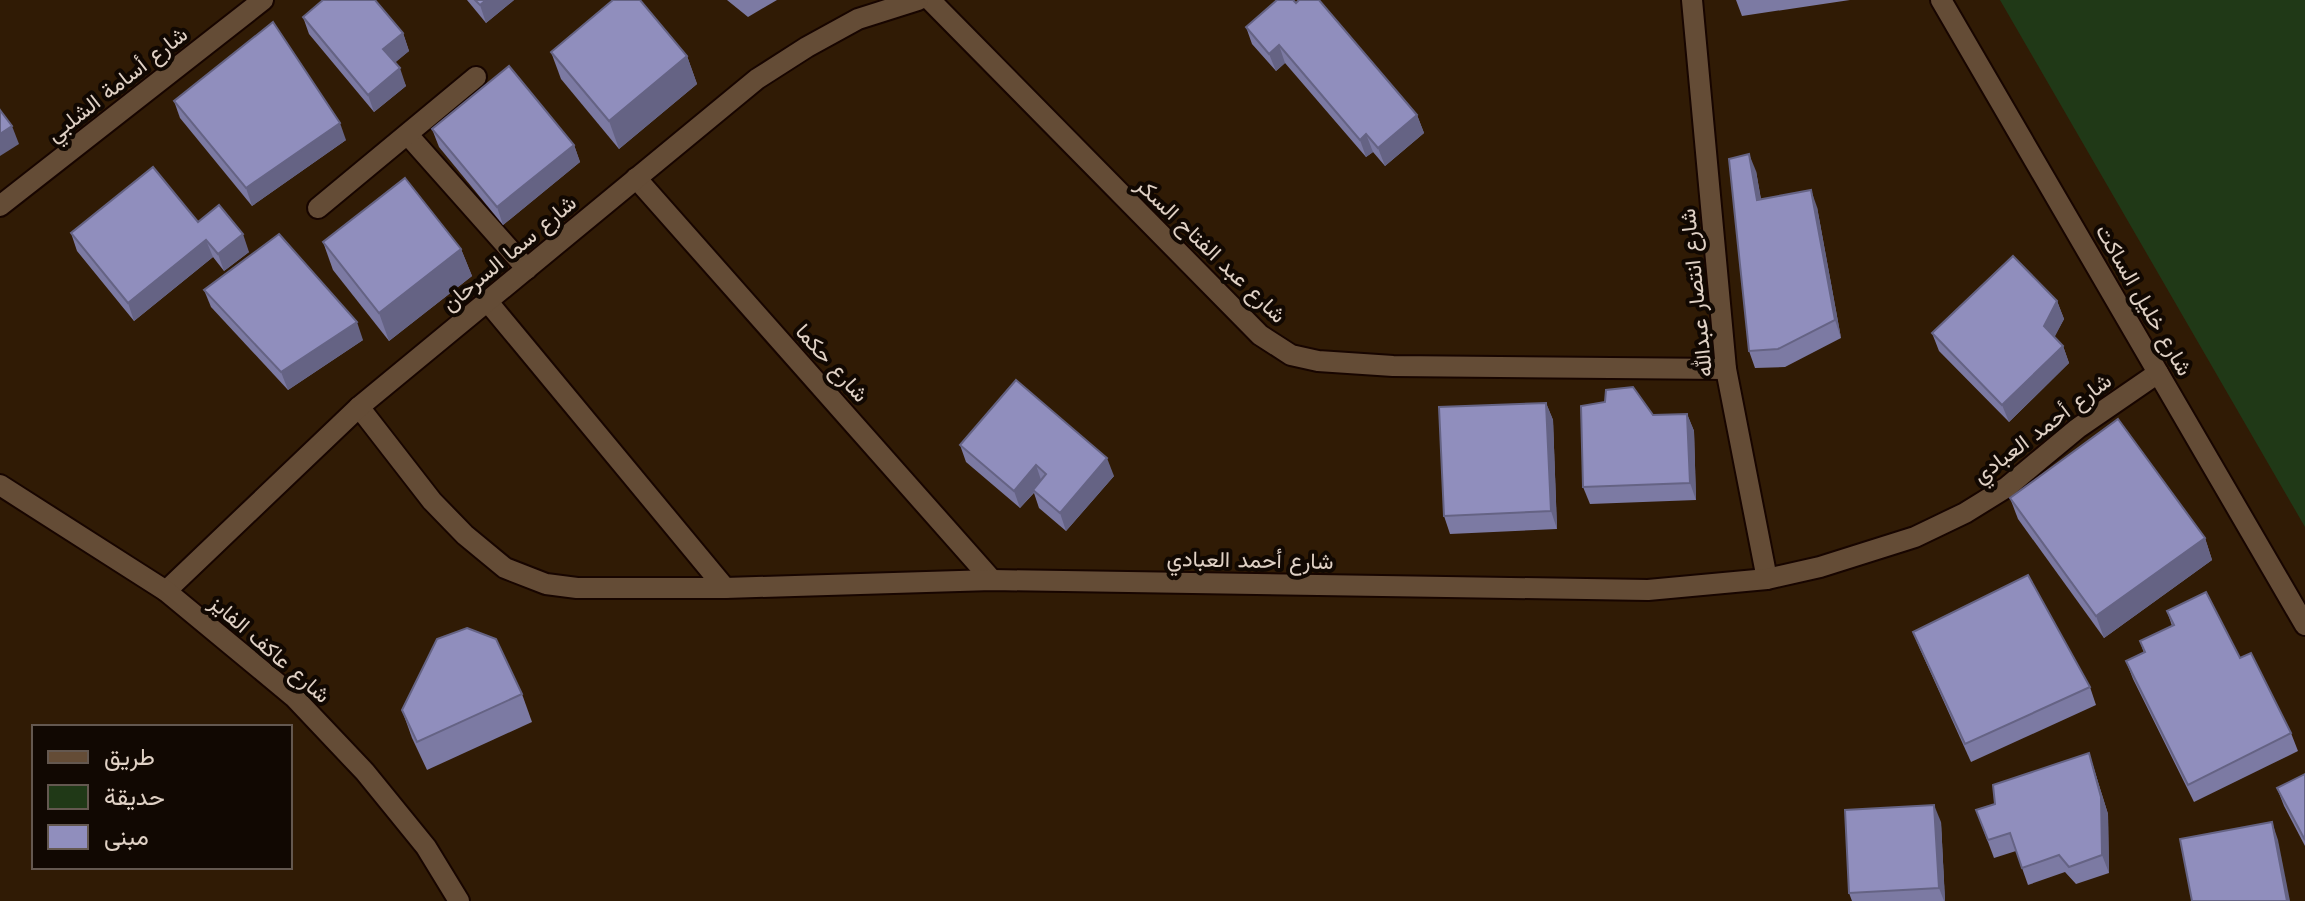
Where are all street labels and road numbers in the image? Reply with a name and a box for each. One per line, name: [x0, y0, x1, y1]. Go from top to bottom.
street label: شارع أسامة الشلبي: [42, 21, 196, 151]
street label: شارع عبد الفتاح السكر: [1129, 171, 1291, 329]
street label: شارع سما السرحان: [437, 190, 582, 318]
street label: شارع انتصار عبدالله: [1674, 207, 1719, 379]
street label: شارع خليل الساكت: [2089, 220, 2197, 381]
street label: شارع حكما: [789, 319, 873, 408]
street label: شارع أحمد العبادي: [1968, 368, 2120, 493]
street label: شارع أحمد العبادي: [1166, 546, 1334, 580]
street label: شارع عاكف الفايز: [203, 589, 335, 709]

